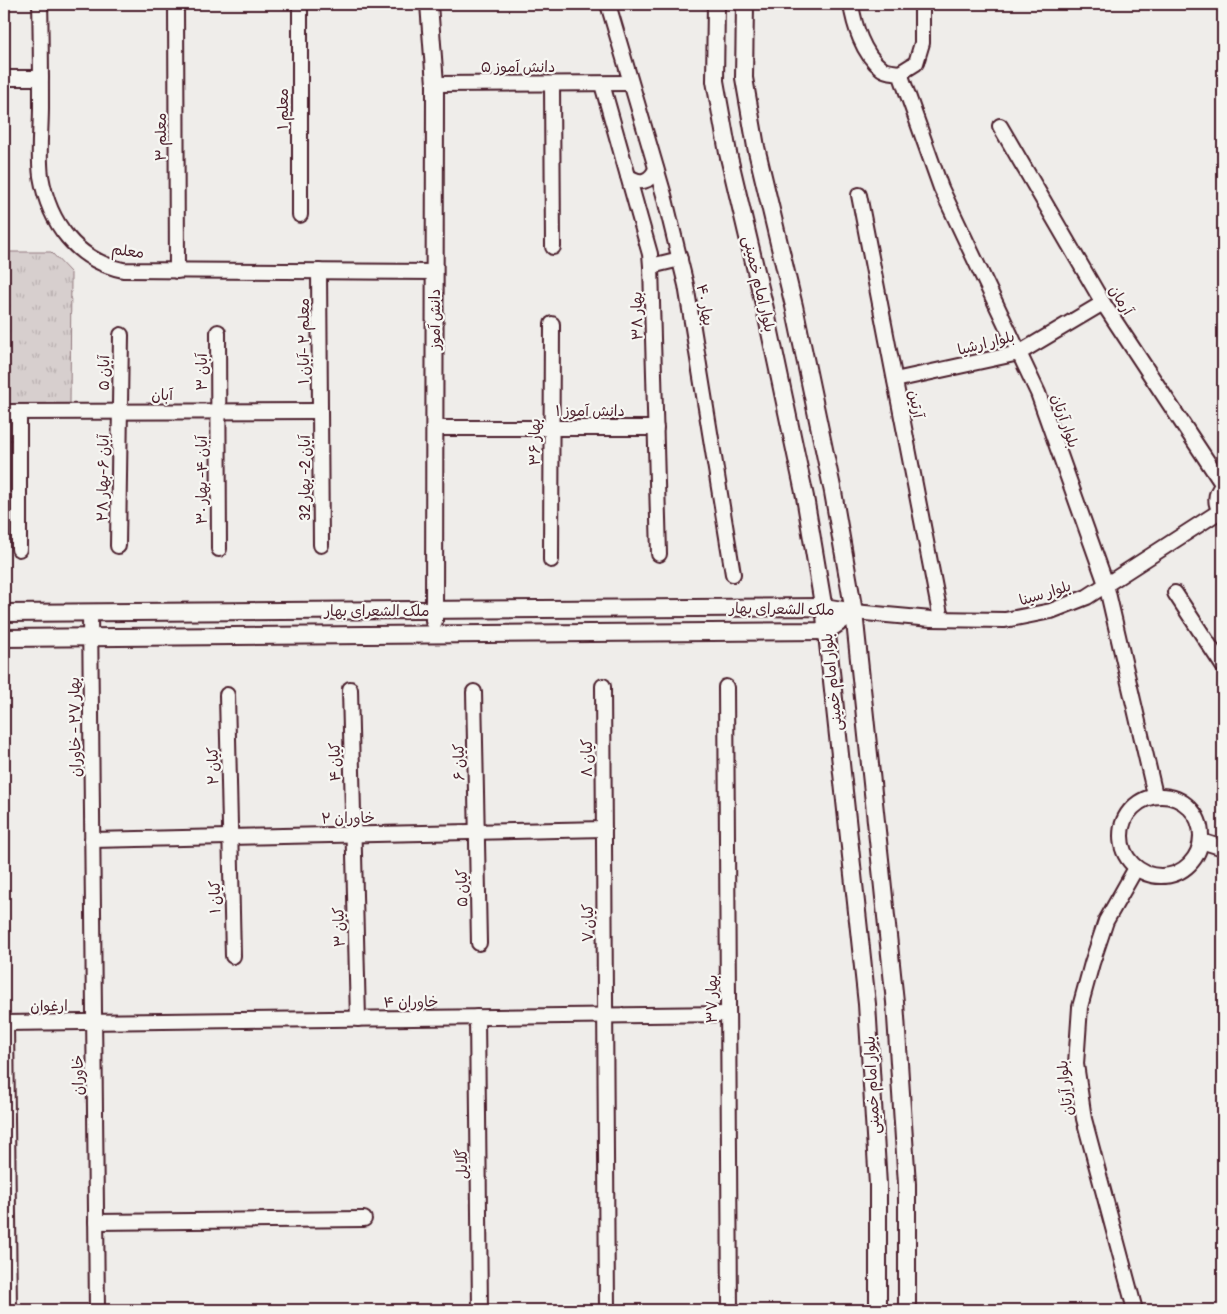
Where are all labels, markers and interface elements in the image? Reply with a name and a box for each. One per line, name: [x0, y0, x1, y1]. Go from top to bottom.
street label: دانش آموز ۵: [481, 58, 555, 77]
street label: معلم ۱: [274, 88, 295, 130]
street label: معلم ۳: [152, 113, 173, 161]
street label: بلوار امام خمینی: [737, 234, 779, 334]
street label: معلم: [110, 240, 146, 265]
street label: آرمان: [1104, 282, 1138, 320]
street label: بهار ۴۰: [691, 283, 718, 328]
street label: دانش آموز: [426, 289, 445, 350]
street label: بهار ۳۸: [628, 291, 647, 341]
street label: معلم ۲ -آبان ۱: [295, 298, 316, 384]
street label: بلوار ارشیا: [956, 327, 1017, 360]
street label: آبان ۳: [193, 352, 212, 391]
street label: آبان ۵: [95, 354, 114, 391]
street label: آبان: [151, 386, 174, 405]
street label: آرتین: [904, 389, 928, 421]
street label: بلوار آرتان: [1046, 392, 1083, 451]
street label: دانش آموز ۱: [555, 402, 625, 421]
street label: بهار ۳۶: [526, 418, 545, 466]
street label: آبان ۶-بهار ۲۸: [93, 433, 114, 522]
street label: آبان ۴- بهار ۳۰: [193, 434, 212, 525]
street label: آبان 2- بهار 32: [296, 434, 315, 521]
street label: بلوار سینا: [1017, 577, 1073, 610]
street label: ملک الشعرای بهار: [728, 599, 835, 620]
street label: ملک الشعرای بهار: [323, 602, 430, 621]
street label: بلوار امام خمینی: [818, 632, 848, 732]
street label: بهار ۲۷ - خاوران: [65, 677, 86, 777]
street label: کیان ۸: [578, 739, 597, 777]
street label: کیان ۴: [326, 742, 345, 782]
street label: کیان ۶: [450, 743, 469, 781]
street label: کیان ۲: [204, 747, 223, 785]
street label: خاوران ۲: [321, 809, 375, 828]
street label: کیان ۵: [453, 869, 472, 907]
street label: کیان ۱: [206, 880, 225, 914]
street label: کیان ۷: [579, 904, 598, 942]
street label: کیان ۳: [329, 907, 350, 947]
street label: بهار ۳۷: [703, 975, 722, 1023]
street label: خاوران ۴: [383, 993, 439, 1012]
street label: ارغوان: [30, 997, 68, 1016]
street label: بلوار امام خمینی: [860, 1035, 886, 1135]
street label: خاوران: [69, 1055, 88, 1095]
street label: بلوار آرتان: [1053, 1059, 1078, 1117]
street label: گلایل: [453, 1148, 472, 1180]

